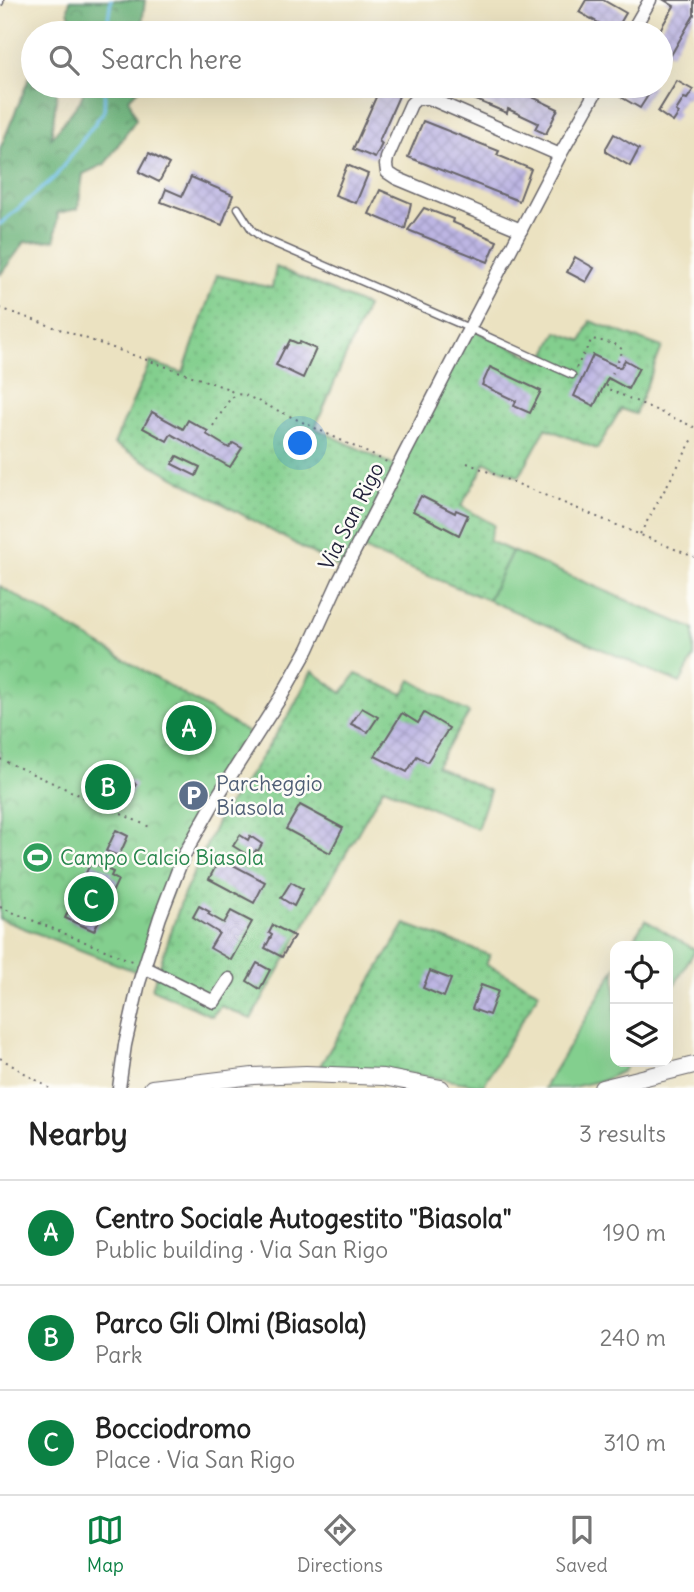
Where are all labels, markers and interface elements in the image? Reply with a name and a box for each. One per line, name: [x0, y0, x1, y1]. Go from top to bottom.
search box: [21, 21, 673, 98]
icon: search: [45, 41, 83, 79]
text: Search here: [101, 43, 242, 76]
your location: [283, 426, 317, 460]
street label: Via San Rigo: [312, 458, 390, 574]
pin: A: [166, 702, 212, 754]
pin: B: [85, 761, 131, 813]
place label: Parcheggio Biasola: [216, 770, 323, 821]
parking icon: Parcheggio Biasola: [176, 778, 210, 812]
sports icon: Campo Calcio Biasola: [20, 840, 54, 874]
place label: Campo Calcio Biasola: [60, 844, 264, 871]
pin: C: [68, 873, 114, 925]
map controls: [610, 941, 673, 1067]
button: locate: [610, 941, 673, 1004]
button: layers: [610, 1004, 673, 1067]
text: Nearby: [28, 1115, 128, 1153]
text: 3 results: [579, 1119, 666, 1148]
text: Centro Sociale Autogestito "Biasola": [95, 1202, 512, 1235]
text: A: [44, 1218, 58, 1247]
text: 190 m: [603, 1218, 666, 1247]
text: Public building · Via San Rigo: [95, 1235, 388, 1264]
text: Parco Gli Olmi (Biasola): [95, 1307, 366, 1340]
text: B: [43, 1323, 59, 1352]
text: 240 m: [600, 1323, 666, 1352]
text: Park: [95, 1340, 143, 1369]
text: Bocciodromo: [95, 1412, 251, 1445]
text: C: [43, 1428, 59, 1457]
text: 310 m: [603, 1428, 666, 1457]
text: Place · Via San Rigo: [95, 1445, 295, 1474]
tab: Map: [86, 1511, 124, 1577]
tab: Directions: [297, 1511, 383, 1577]
tab: Saved: [556, 1511, 608, 1577]

